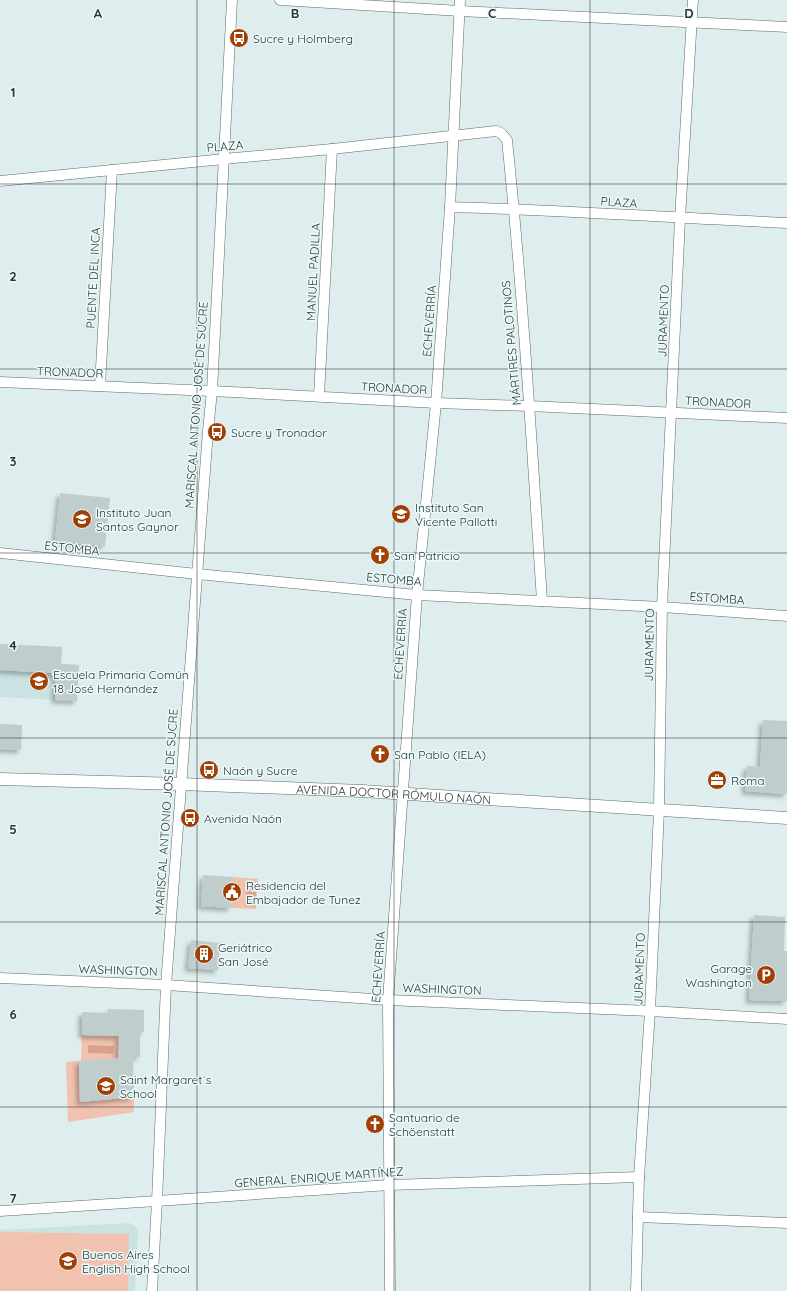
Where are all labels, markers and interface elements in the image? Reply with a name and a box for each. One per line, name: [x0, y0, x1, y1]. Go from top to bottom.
text: A: [94, 5, 103, 21]
text: B: [291, 5, 299, 21]
text: C: [488, 5, 496, 21]
text: D: [684, 5, 694, 21]
bus stop icon: Sucre y Holmberg: [228, 27, 250, 49]
place label: Sucre y Holmberg: [253, 31, 353, 46]
text: 1: [10, 84, 16, 100]
street label: PLAZA: [206, 137, 244, 155]
street label: PLAZA: [600, 193, 638, 211]
street label: MANUEL PADILLA: [303, 222, 323, 321]
street label: PUENTE DEL INCA: [83, 227, 103, 329]
text: 2: [9, 268, 17, 284]
street label: MÁRTIRES PALOTINOS: [498, 280, 524, 406]
street label: ECHEVERRÍA: [419, 284, 439, 357]
street label: JURAMENTO: [654, 284, 672, 358]
street label: MARISCAL ANTONIO JOSÉ DE SUCRE: [181, 301, 211, 509]
street label: TRONADOR: [36, 363, 104, 381]
street label: TRONADOR: [360, 379, 428, 397]
street label: TRONADOR: [684, 393, 752, 411]
bus stop icon: Sucre y Tronador: [206, 421, 228, 443]
place label: Sucre y Tronador: [231, 425, 327, 440]
text: 3: [10, 453, 17, 469]
place label: Instituto San Vicente Pallotti: [415, 500, 497, 529]
school or university icon: Instituto San Vicente Pallotti: [390, 503, 412, 525]
place label: Instituto Juan Santos Gaynor: [96, 505, 179, 534]
school or university icon: Instituto Juan Santos Gaynor: [71, 508, 93, 530]
street label: ESTOMBA: [44, 538, 100, 558]
church icon: San Patricio: [369, 544, 391, 566]
place label: San Patricio: [394, 548, 460, 563]
street label: ESTOMBA: [366, 569, 422, 589]
street label: ESTOMBA: [689, 589, 745, 607]
street label: ECHEVERRÍA: [390, 607, 410, 680]
street label: JURAMENTO: [641, 608, 657, 682]
text: 4: [9, 637, 17, 653]
place label: Escuela Primaria Común 18 José Hernández: [53, 667, 189, 696]
school or university icon: Escuela Primaria Común 18 José Hernández: [28, 670, 50, 692]
street label: MARISCAL ANTONIO JOSÉ DE SUCRE: [151, 708, 181, 916]
church icon: San Pablo (IELA): [369, 743, 391, 765]
place label: San Pablo (IELA): [394, 747, 486, 762]
bus stop icon: Naón y Sucre: [198, 759, 220, 781]
place label: Naón y Sucre: [223, 763, 298, 778]
office icon: Roma: [706, 769, 728, 791]
place label: Roma: [731, 773, 764, 788]
street label: AVENIDA DOCTOR RÓMULO NAÓN: [296, 781, 492, 807]
bus stop icon: Avenida Naón: [179, 807, 201, 829]
place label: Avenida Naón: [204, 811, 282, 826]
text: 5: [9, 821, 17, 837]
place label: Residencia del Embajador de Tunez: [246, 878, 361, 907]
public building icon: Residencia del Embajador de Tunez: [221, 881, 243, 903]
street label: ECHEVERRÍA: [368, 930, 388, 1003]
street label: JURAMENTO: [630, 932, 648, 1006]
place label: Geriátrico San José: [218, 940, 272, 969]
building icon: Geriátrico San José: [193, 943, 215, 965]
street label: WASHINGTON: [78, 961, 158, 979]
place label: Garage Washington: [686, 961, 752, 990]
parking icon: Garage Washington: [755, 964, 777, 986]
street label: WASHINGTON: [402, 980, 482, 998]
text: 6: [9, 1006, 17, 1022]
place label: Saint Margaret´s School: [120, 1072, 212, 1101]
school or university icon: Saint Margaret´s School: [95, 1075, 117, 1097]
place label: Santuario de Schöenstatt: [389, 1110, 460, 1139]
church icon: Santuario de Schöenstatt: [364, 1113, 386, 1135]
street label: GENERAL ENRIQUE MARTÍNEZ: [234, 1164, 404, 1190]
text: 7: [9, 1190, 17, 1206]
place label: Buenos Aires English High School: [82, 1247, 190, 1276]
school or university icon: Buenos Aires English High School: [57, 1250, 79, 1272]

